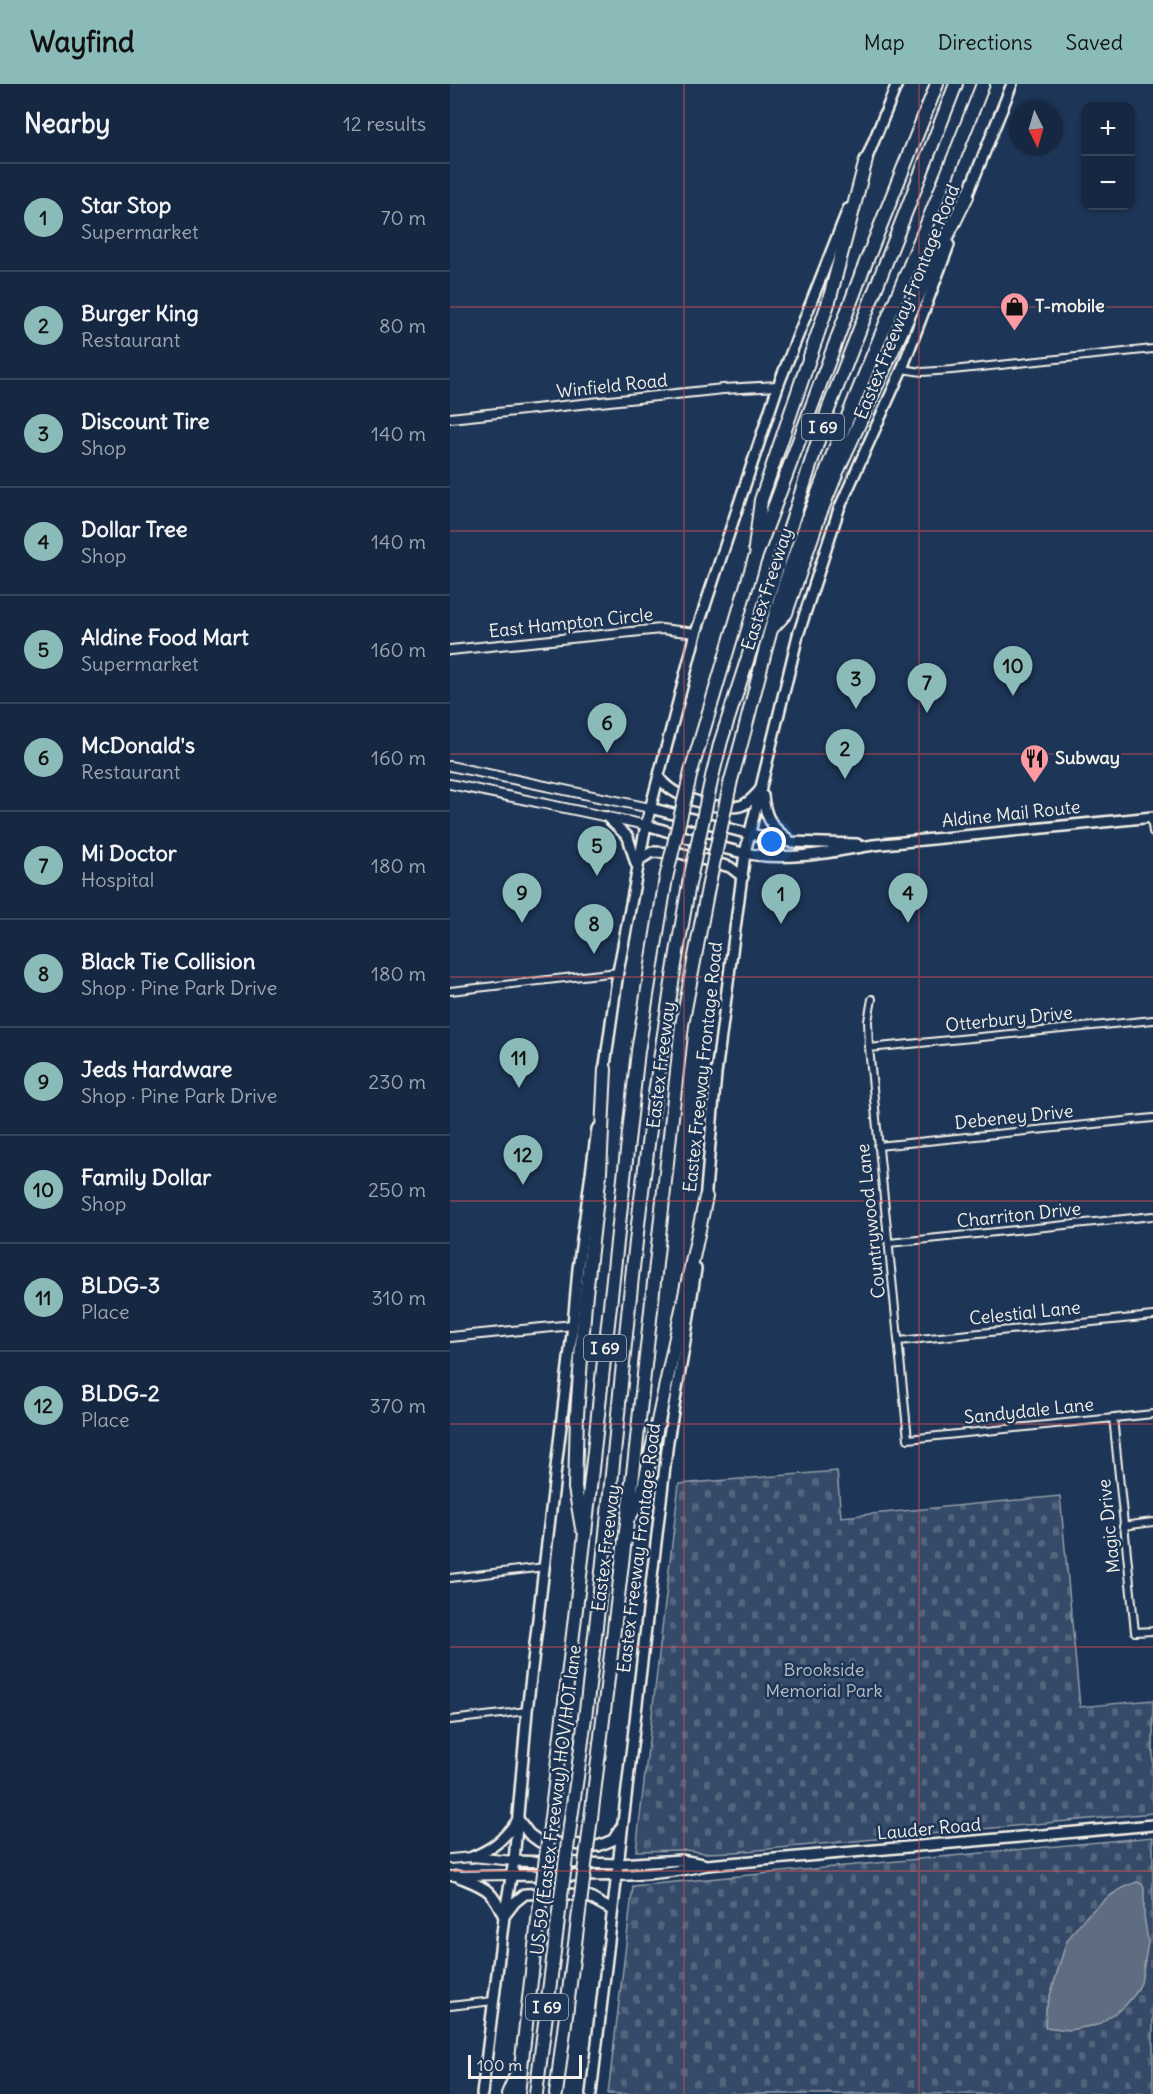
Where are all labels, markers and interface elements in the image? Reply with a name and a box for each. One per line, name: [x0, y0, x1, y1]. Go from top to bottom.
text: Wayfind: [30, 24, 134, 60]
text: Map: [864, 29, 905, 56]
text: Directions: [938, 29, 1032, 56]
text: Saved: [1065, 29, 1123, 56]
north arrow: [1009, 102, 1063, 156]
map controls: [1081, 102, 1135, 210]
button: +: [1081, 102, 1135, 156]
text: Nearby: [24, 107, 110, 140]
text: 12 results: [343, 111, 426, 136]
button: −: [1081, 156, 1135, 210]
street label: Eastex Freeway Frontage Road: [849, 181, 964, 423]
text: Star Stop: [81, 191, 171, 219]
text: 1: [40, 205, 47, 230]
text: 70 m: [381, 205, 426, 230]
text: Supermarket: [81, 219, 199, 244]
shop icon: T-mobile: [998, 290, 1030, 332]
place label: T-mobile: [1035, 294, 1105, 317]
text: Burger King: [81, 299, 199, 327]
text: 2: [38, 313, 49, 338]
text: 80 m: [379, 313, 426, 338]
text: Restaurant: [81, 327, 180, 352]
street label: Winfield Road: [555, 368, 669, 403]
text: Discount Tire: [81, 407, 210, 435]
road number: I 69: [802, 414, 844, 440]
text: 3: [38, 421, 49, 446]
text: 140 m: [371, 421, 426, 446]
text: Shop: [81, 435, 126, 460]
text: Dollar Tree: [81, 515, 188, 543]
street label: Eastex Freeway: [736, 525, 797, 653]
text: 4: [38, 529, 49, 554]
text: 140 m: [371, 529, 426, 554]
text: Shop: [81, 543, 126, 568]
street label: East Hampton Circle: [488, 602, 654, 643]
text: Aldine Food Mart: [81, 623, 249, 651]
text: 5: [38, 637, 49, 662]
text: 160 m: [371, 637, 426, 662]
pin: 10: [994, 646, 1032, 696]
text: Supermarket: [81, 651, 199, 676]
pin: 3: [836, 660, 876, 709]
pin: 7: [908, 664, 946, 713]
pin: 6: [588, 704, 626, 753]
pin: 2: [826, 730, 864, 779]
text: McDonald's: [81, 731, 195, 759]
restaurant icon: Subway: [1018, 742, 1050, 784]
text: 6: [38, 745, 49, 770]
text: 160 m: [371, 745, 426, 770]
place label: Subway: [1055, 746, 1120, 769]
text: Restaurant: [81, 759, 180, 784]
street label: Aldine Mail Route: [941, 795, 1081, 832]
pin: 5: [578, 826, 616, 876]
your location: [757, 827, 786, 856]
text: Mi Doctor: [81, 839, 177, 867]
text: 7: [39, 853, 48, 878]
text: 180 m: [371, 853, 426, 878]
text: Hospital: [81, 867, 154, 892]
pin: 9: [502, 874, 542, 923]
pin: 1: [762, 874, 800, 924]
pin: 4: [888, 874, 928, 923]
pin: 8: [574, 904, 614, 954]
street label: Eastex Freeway Frontage Road: [678, 940, 727, 1193]
text: Black Tie Collision: [81, 947, 255, 975]
text: 8: [38, 961, 49, 986]
text: 180 m: [371, 961, 426, 986]
text: Shop · Pine Park Drive: [81, 975, 277, 1000]
street label: Eastex Freeway: [641, 1000, 680, 1130]
street label: Otterbury Drive: [944, 1000, 1074, 1037]
pin: 11: [500, 1038, 538, 1088]
text: Jeds Hardware: [81, 1055, 232, 1083]
text: 9: [38, 1069, 49, 1094]
text: 230 m: [368, 1069, 426, 1094]
text: Shop · Pine Park Drive: [81, 1083, 277, 1108]
street label: Debeney Drive: [953, 1099, 1074, 1134]
pin: 12: [504, 1136, 542, 1185]
street label: Countrywood Lane: [851, 1143, 890, 1300]
text: Family Dollar: [81, 1163, 211, 1191]
text: 10: [33, 1177, 54, 1202]
text: 250 m: [368, 1177, 426, 1202]
text: Shop: [81, 1191, 126, 1216]
street label: Charriton Drive: [956, 1197, 1082, 1232]
text: BLDG-3: [81, 1271, 160, 1299]
text: 11: [36, 1285, 51, 1310]
text: 310 m: [371, 1285, 426, 1310]
street label: Celestial Lane: [968, 1295, 1082, 1330]
text: Place: [81, 1299, 129, 1324]
road number: I 69: [584, 1335, 626, 1361]
text: BLDG-2: [81, 1379, 160, 1407]
street label: Sandydale Lane: [963, 1392, 1095, 1429]
text: 12: [34, 1393, 53, 1418]
text: 370 m: [369, 1393, 426, 1418]
text: Place: [81, 1407, 129, 1432]
street label: Eastex Freeway Frontage Road: [612, 1421, 665, 1674]
street label: Magic Drive: [1092, 1478, 1125, 1574]
street label: Eastex Freeway: [586, 1483, 625, 1613]
street label: US 59 (Eastex Freeway) HOV/HOT lane: [525, 1643, 586, 1956]
park label: Brookside Memorial Park: [765, 1658, 883, 1702]
street label: Lauder Road: [876, 1812, 982, 1845]
road number: I 69: [526, 1994, 568, 2020]
scale bar: [468, 2052, 582, 2080]
text: 100 m: [477, 2055, 522, 2075]

